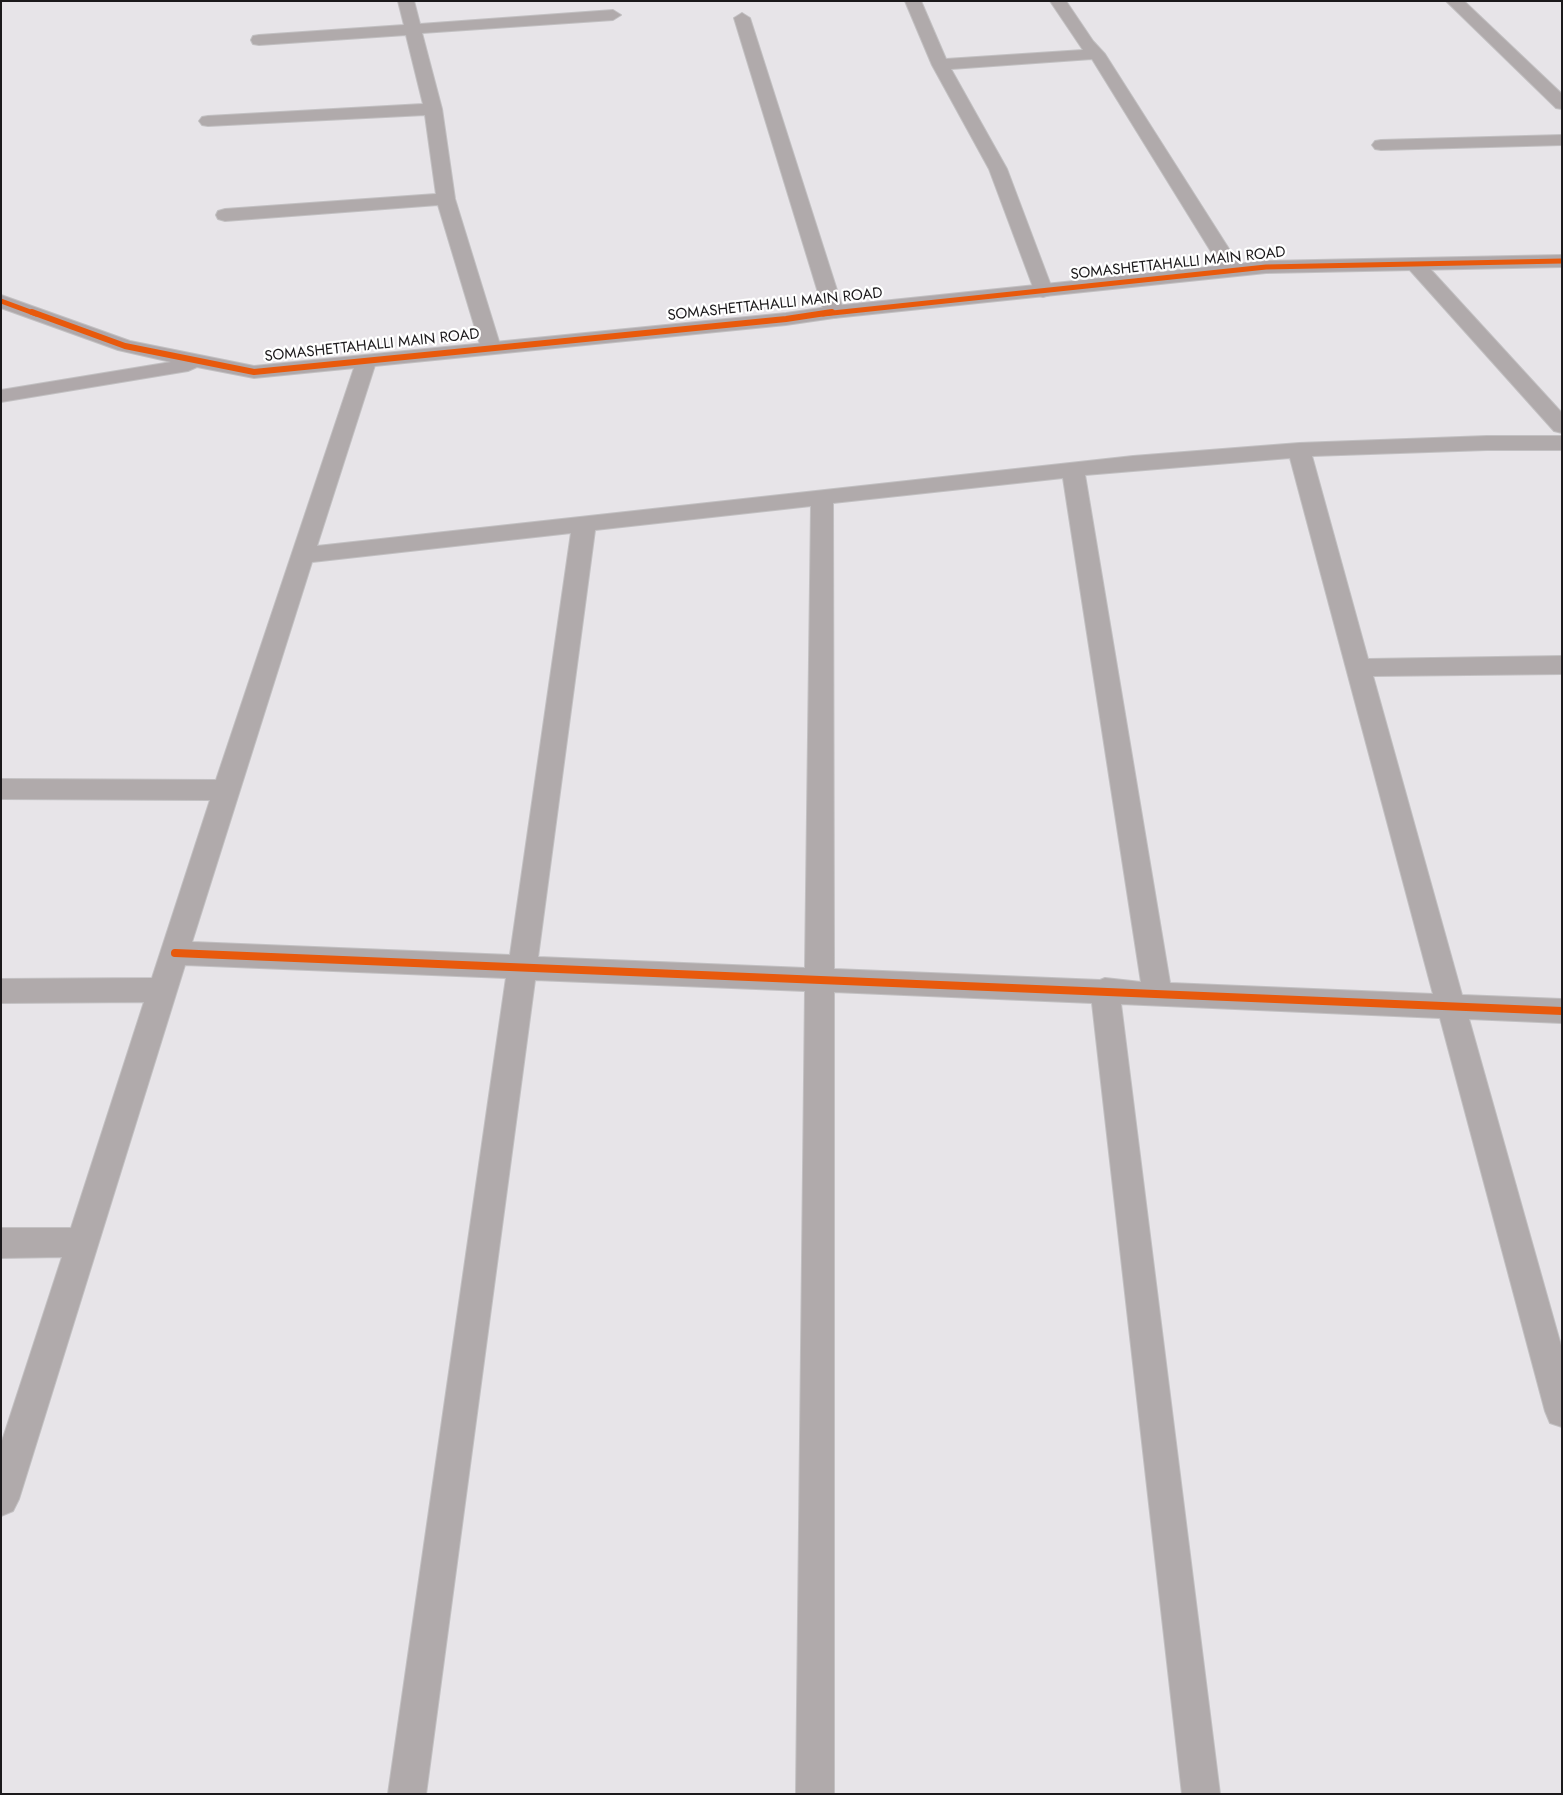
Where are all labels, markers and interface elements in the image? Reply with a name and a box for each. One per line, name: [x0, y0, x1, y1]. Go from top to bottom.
street label: SOMASHETTAHALLI MAIN ROAD: [1070, 244, 1286, 284]
street label: SOMASHETTAHALLI MAIN ROAD: [667, 285, 883, 325]
street label: SOMASHETTAHALLI MAIN ROAD: [264, 326, 480, 366]

